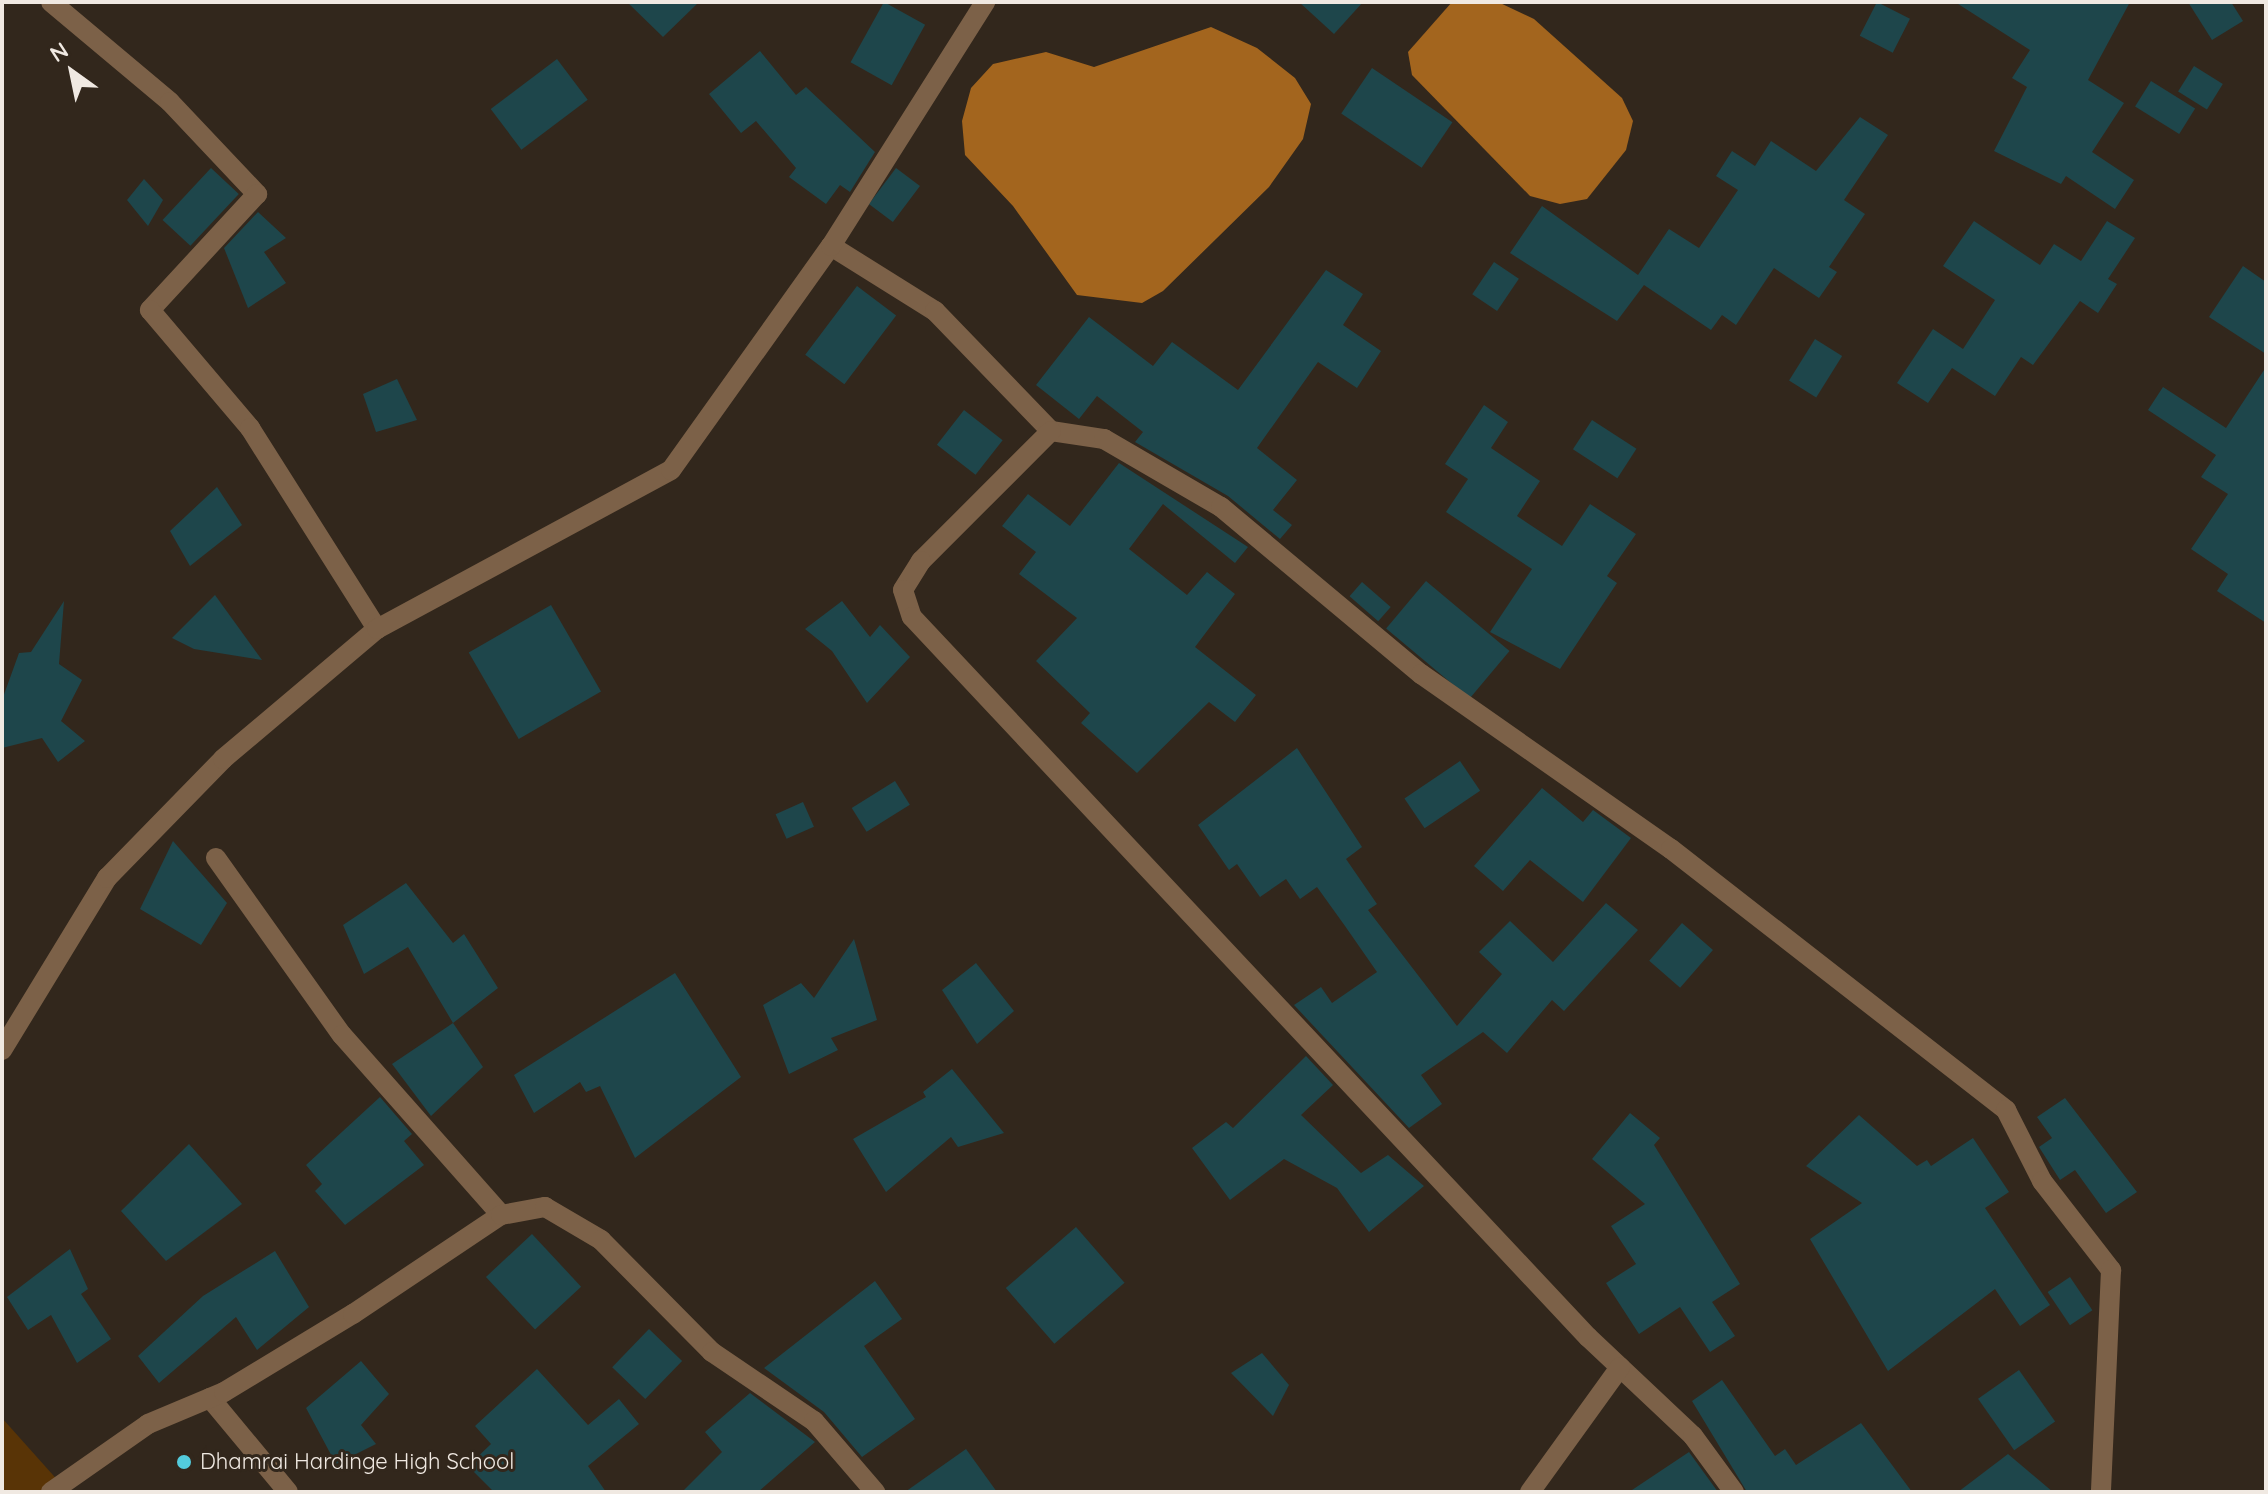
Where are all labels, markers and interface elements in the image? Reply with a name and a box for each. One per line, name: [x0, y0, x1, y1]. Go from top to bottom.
north arrow: [32, 32, 112, 112]
text: N: [45, 36, 73, 68]
place label: Dhamrai Hardinge High School: [200, 1449, 514, 1475]
marker: Dhamrai Hardinge High School: [175, 1453, 193, 1471]

